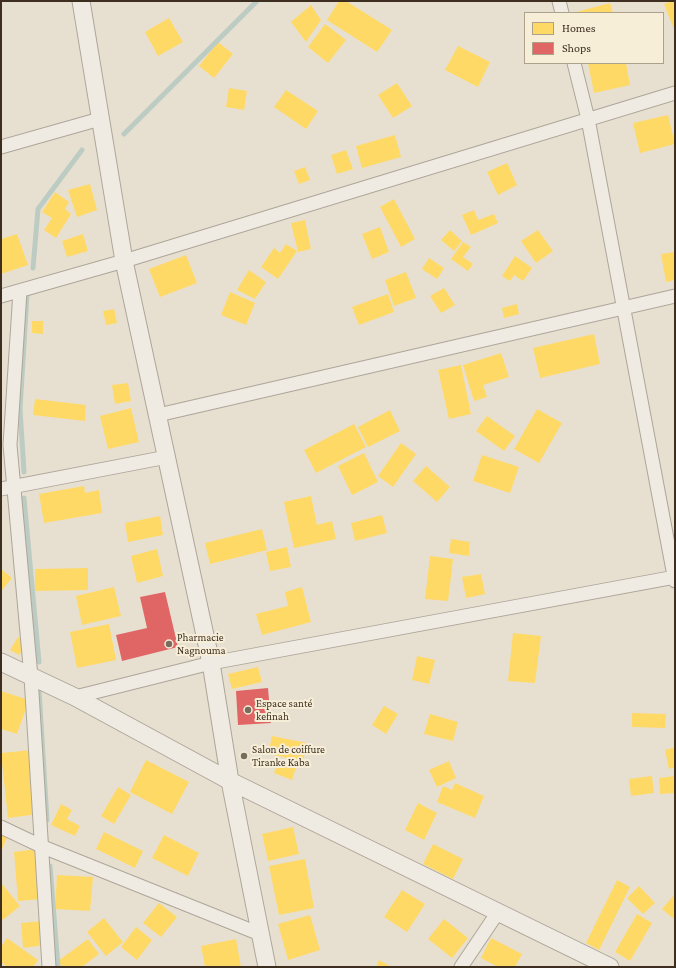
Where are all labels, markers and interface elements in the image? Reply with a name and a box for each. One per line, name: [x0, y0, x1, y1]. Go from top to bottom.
legend: [524, 12, 664, 64]
text: Homes: [562, 21, 595, 35]
text: Shops: [562, 41, 591, 55]
place label: Pharmacie Nagnouma: [177, 631, 226, 657]
marker: Pharmacie Nagnouma: [164, 639, 174, 649]
place label: Espace santé kefinah: [256, 697, 312, 723]
marker: Espace santé kefinah: [243, 705, 253, 715]
place label: Salon de coiffure Tiranke Kaba: [252, 743, 325, 769]
marker: Salon de coiffure Tiranke Kaba: [239, 751, 249, 761]

